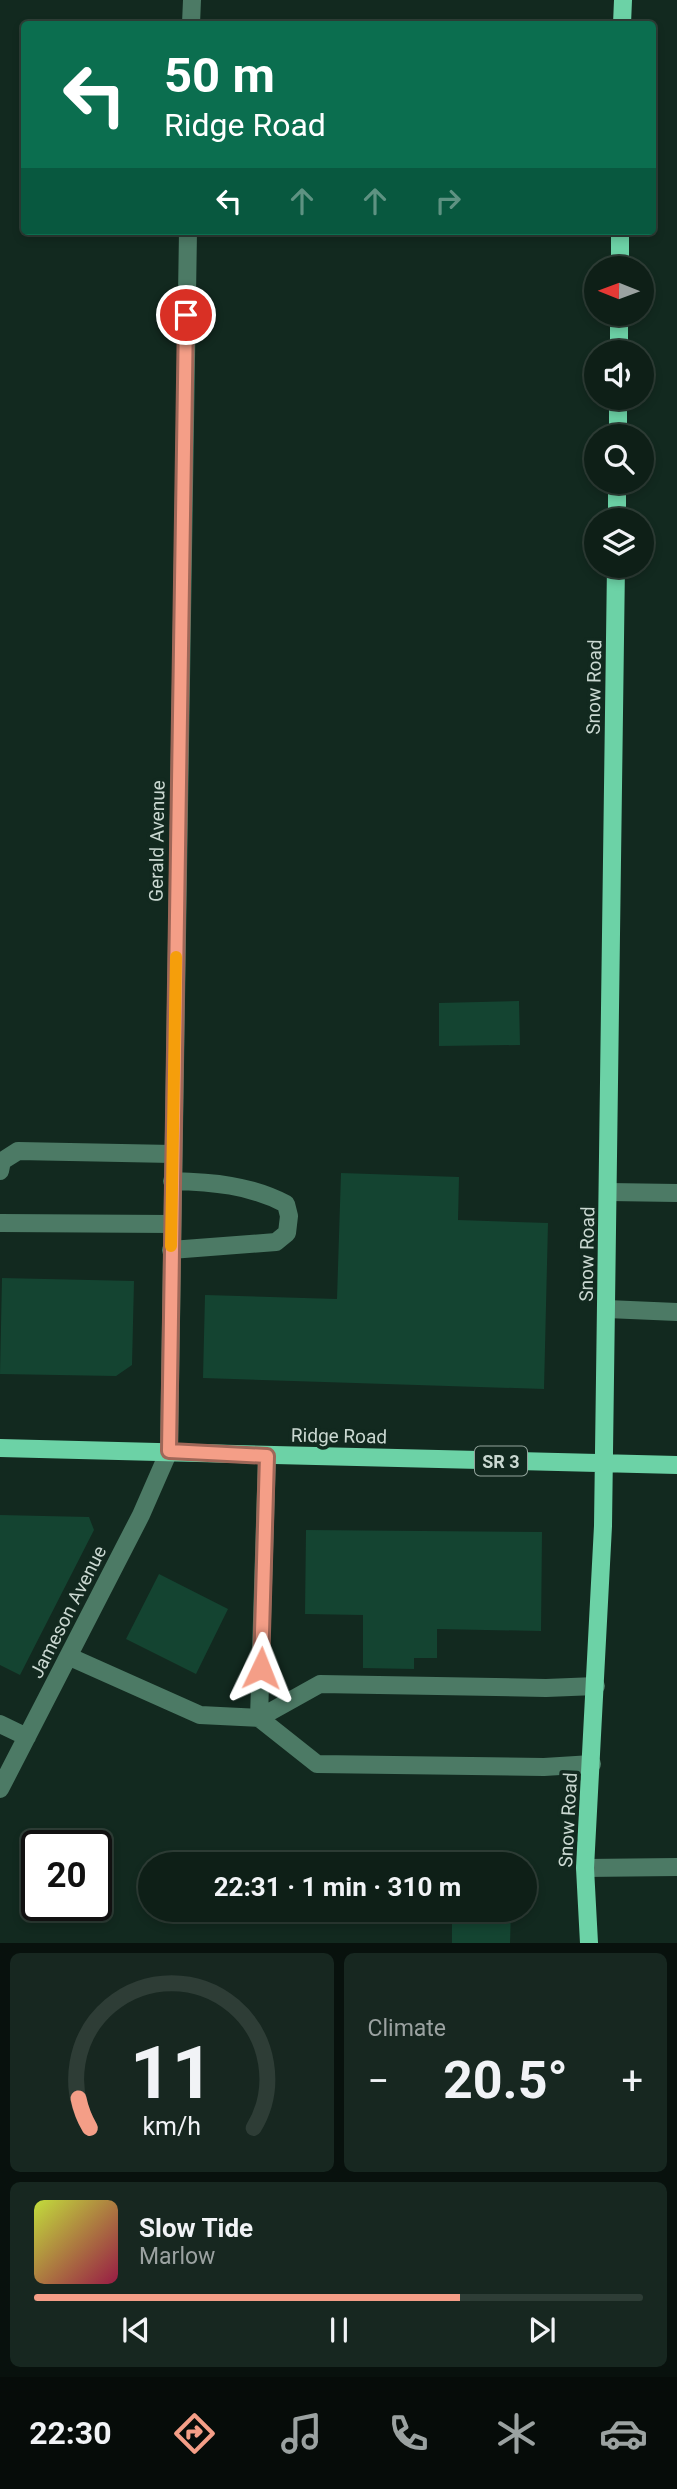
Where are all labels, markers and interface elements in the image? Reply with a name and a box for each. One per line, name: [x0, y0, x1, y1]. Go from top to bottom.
text: 50 m: [164, 47, 275, 104]
icon: left: [49, 49, 140, 140]
text: Ridge Road: [164, 106, 326, 144]
icon: left: [210, 182, 248, 220]
icon: ahead: [283, 182, 321, 220]
icon: ahead: [356, 182, 394, 220]
icon: right: [429, 182, 467, 220]
north arrow: [584, 256, 654, 326]
map controls: [584, 256, 654, 578]
pin: [156, 285, 216, 345]
icon: arrive: [167, 296, 205, 334]
button: sound: [584, 340, 654, 410]
button: search: [584, 424, 654, 494]
button: layers: [584, 508, 654, 578]
street label: Snow Road: [582, 639, 606, 735]
street label: Gerald Avenue: [144, 780, 170, 902]
street label: Snow Road: [575, 1206, 599, 1302]
street label: Ridge Road: [291, 1424, 387, 1448]
road number: SR 3: [475, 1446, 527, 1476]
street label: Jameson Avenue: [25, 1542, 111, 1682]
position arrow: [224, 1631, 298, 1705]
street label: Snow Road: [554, 1772, 582, 1868]
speed limit sign: 20: [21, 1830, 112, 1921]
text: 22:31 · 1 min · 310 m: [214, 1872, 461, 1902]
text: Climate: [368, 2015, 446, 2042]
text: 11: [130, 2031, 214, 2117]
text: 20.5°: [443, 2050, 568, 2111]
text: −: [368, 2059, 389, 2103]
text: +: [621, 2059, 643, 2103]
text: km/h: [142, 2112, 201, 2141]
text: Slow Tide: [139, 2213, 253, 2243]
text: Marlow: [139, 2243, 215, 2270]
icon: previous: [117, 2311, 155, 2349]
icon: pause: [320, 2311, 358, 2349]
icon: next: [523, 2311, 561, 2349]
icon: directions: [170, 2409, 219, 2458]
icon: music: [277, 2409, 326, 2458]
icon: phone: [384, 2409, 433, 2458]
icon: climate: [492, 2409, 541, 2458]
icon: car: [599, 2409, 648, 2458]
text: 22:30: [29, 2414, 112, 2452]

